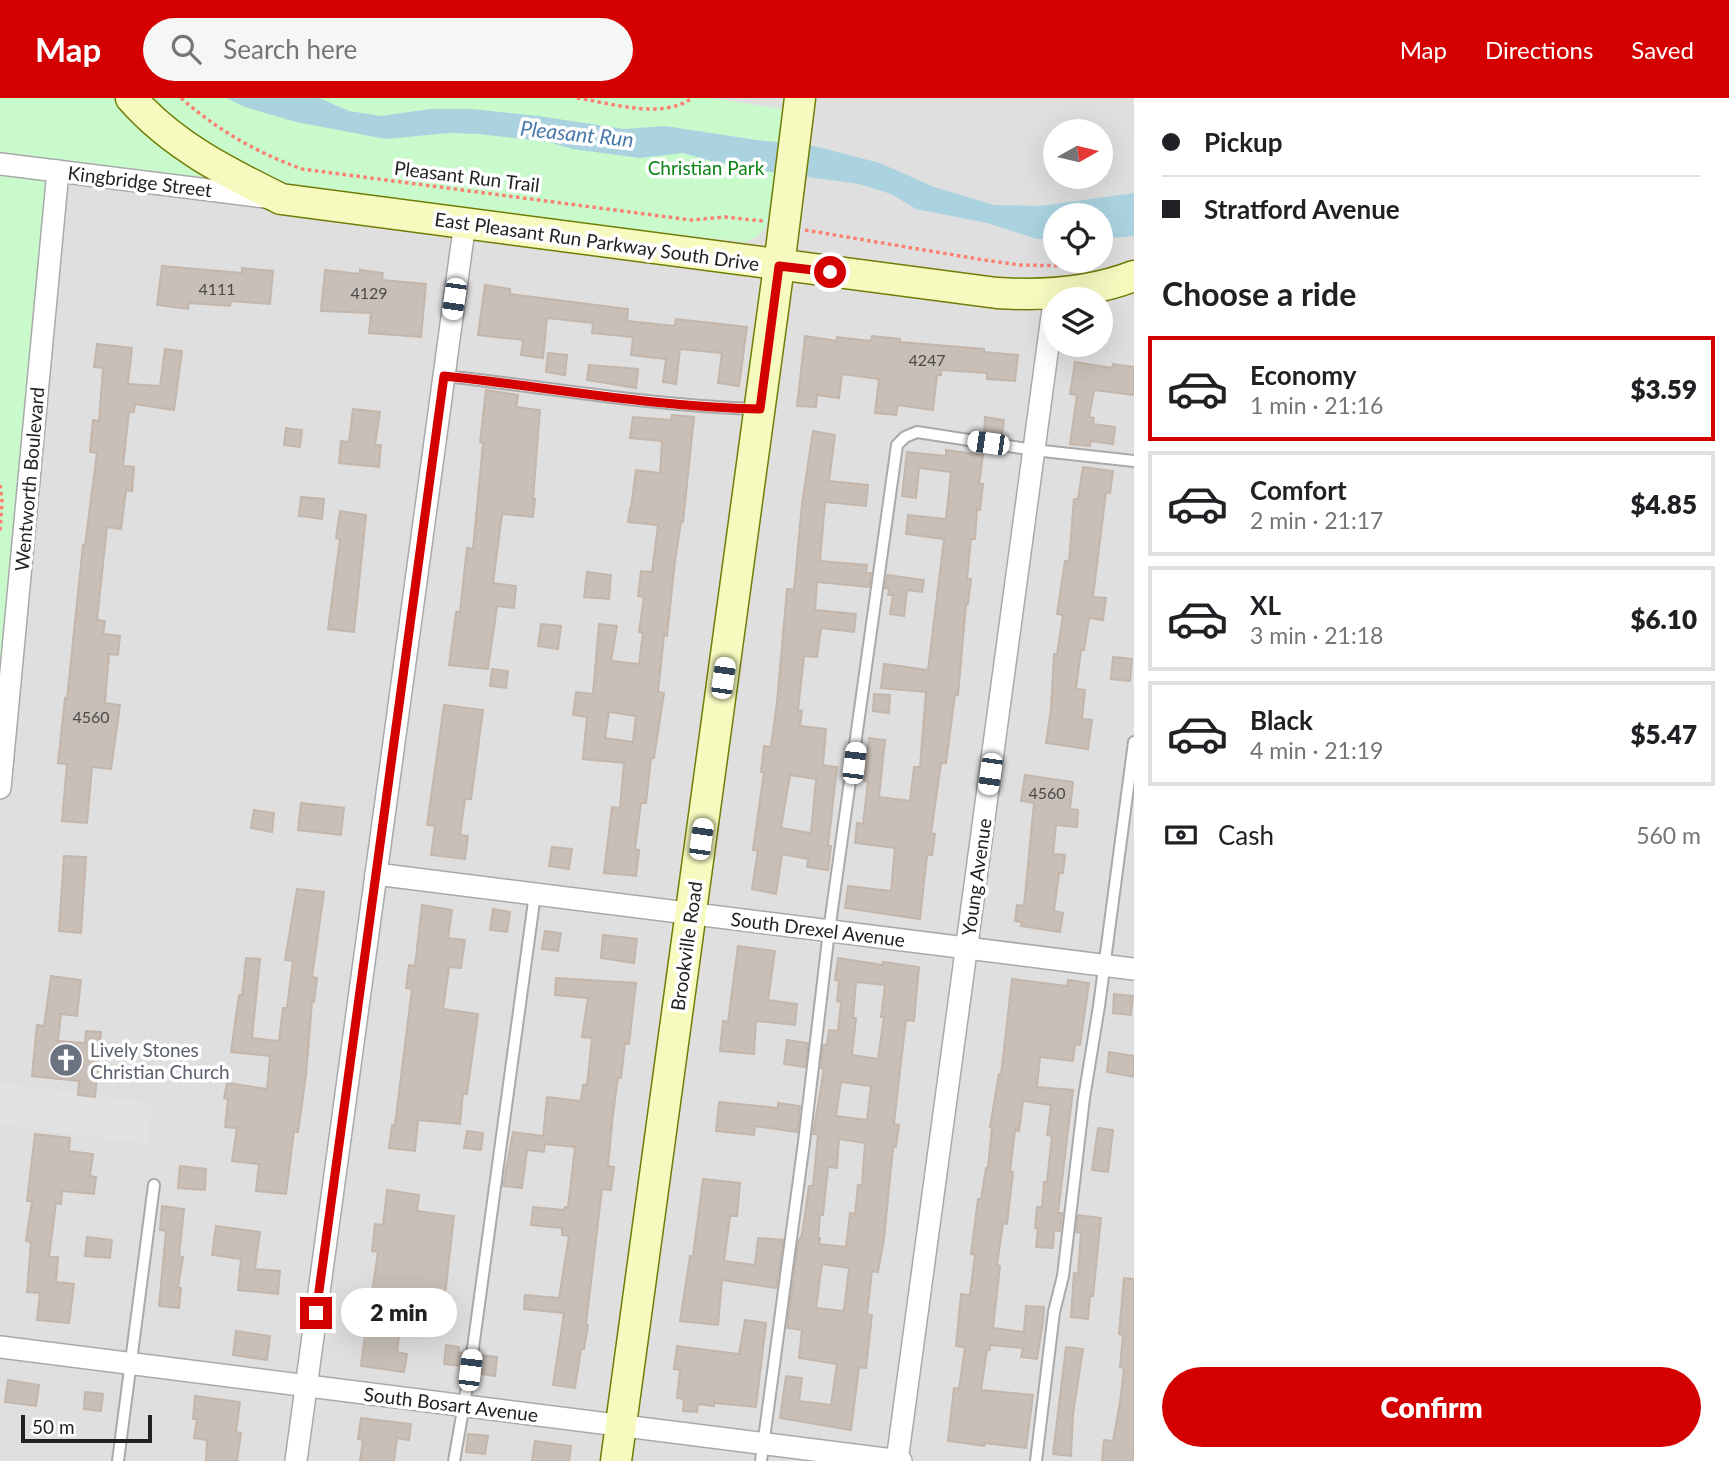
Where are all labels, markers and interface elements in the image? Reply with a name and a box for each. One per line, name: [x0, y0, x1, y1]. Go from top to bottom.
search box: [143, 18, 633, 81]
text: Map: [35, 29, 101, 69]
icon: search: [167, 30, 205, 68]
text: Search here: [223, 33, 357, 65]
text: Map: [1400, 35, 1447, 64]
text: Directions: [1485, 35, 1593, 64]
text: Saved: [1631, 35, 1694, 64]
water label: Pleasant Run: [519, 115, 635, 151]
north arrow: [1043, 119, 1113, 189]
map controls: [1043, 119, 1113, 357]
text: Pickup: [1204, 126, 1283, 158]
street label: Pleasant Run Trail: [393, 156, 541, 196]
park label: Christian Park: [648, 156, 765, 179]
street label: Kingbridge Street: [67, 161, 214, 201]
text: Stratford Avenue: [1204, 193, 1400, 225]
button: locate: [1043, 203, 1113, 273]
street label: East Pleasant Run Parkway South Drive: [433, 207, 761, 275]
route start: [814, 256, 846, 288]
text: Choose a ride: [1162, 274, 1356, 313]
car: [441, 277, 468, 321]
house number: 4111: [198, 279, 236, 298]
house number: 4129: [350, 283, 388, 302]
button: layers: [1043, 287, 1113, 357]
house number: 4247: [908, 350, 946, 369]
icon: car: [1166, 357, 1229, 420]
text: Economy: [1250, 359, 1356, 391]
text: $3.59: [1630, 373, 1697, 405]
street label: Wentworth Boulevard: [9, 386, 49, 572]
text: 1 min · 21:16: [1250, 391, 1383, 419]
car: [966, 430, 1011, 456]
icon: car: [1166, 472, 1229, 535]
text: Comfort: [1250, 474, 1347, 506]
text: $4.85: [1630, 488, 1697, 520]
text: 2 min · 21:17: [1250, 506, 1383, 534]
icon: car: [1166, 587, 1229, 650]
text: XL: [1250, 589, 1281, 621]
text: $6.10: [1630, 603, 1697, 635]
text: 3 min · 21:18: [1250, 621, 1383, 649]
car: [710, 656, 737, 700]
icon: car: [1166, 702, 1229, 765]
text: Black: [1250, 704, 1313, 736]
house number: 4560: [72, 707, 110, 726]
text: $5.47: [1630, 718, 1697, 750]
text: 4 min · 21:19: [1250, 736, 1383, 764]
car: [842, 741, 867, 785]
car: [977, 752, 1004, 796]
house number: 4560: [1028, 783, 1066, 802]
icon: cash: [1162, 816, 1200, 854]
car: [688, 817, 715, 861]
street label: Young Avenue: [956, 817, 996, 937]
text: Cash: [1218, 819, 1274, 851]
text: 560 m: [1636, 821, 1701, 849]
street label: Brookville Road: [666, 880, 706, 1012]
street label: South Drexel Avenue: [730, 907, 906, 951]
place label: Lively Stones Christian Church: [90, 1038, 230, 1083]
church icon: Lively Stones Christian Church: [47, 1041, 85, 1079]
callout: 2 min: [340, 1288, 456, 1338]
route end: [300, 1297, 332, 1329]
text: 2 min: [370, 1298, 428, 1326]
car: [458, 1348, 483, 1392]
button: Confirm: [1162, 1367, 1701, 1447]
street label: South Bosart Avenue: [363, 1382, 539, 1426]
scale bar: [21, 1412, 152, 1444]
text: 50 m: [32, 1415, 75, 1438]

